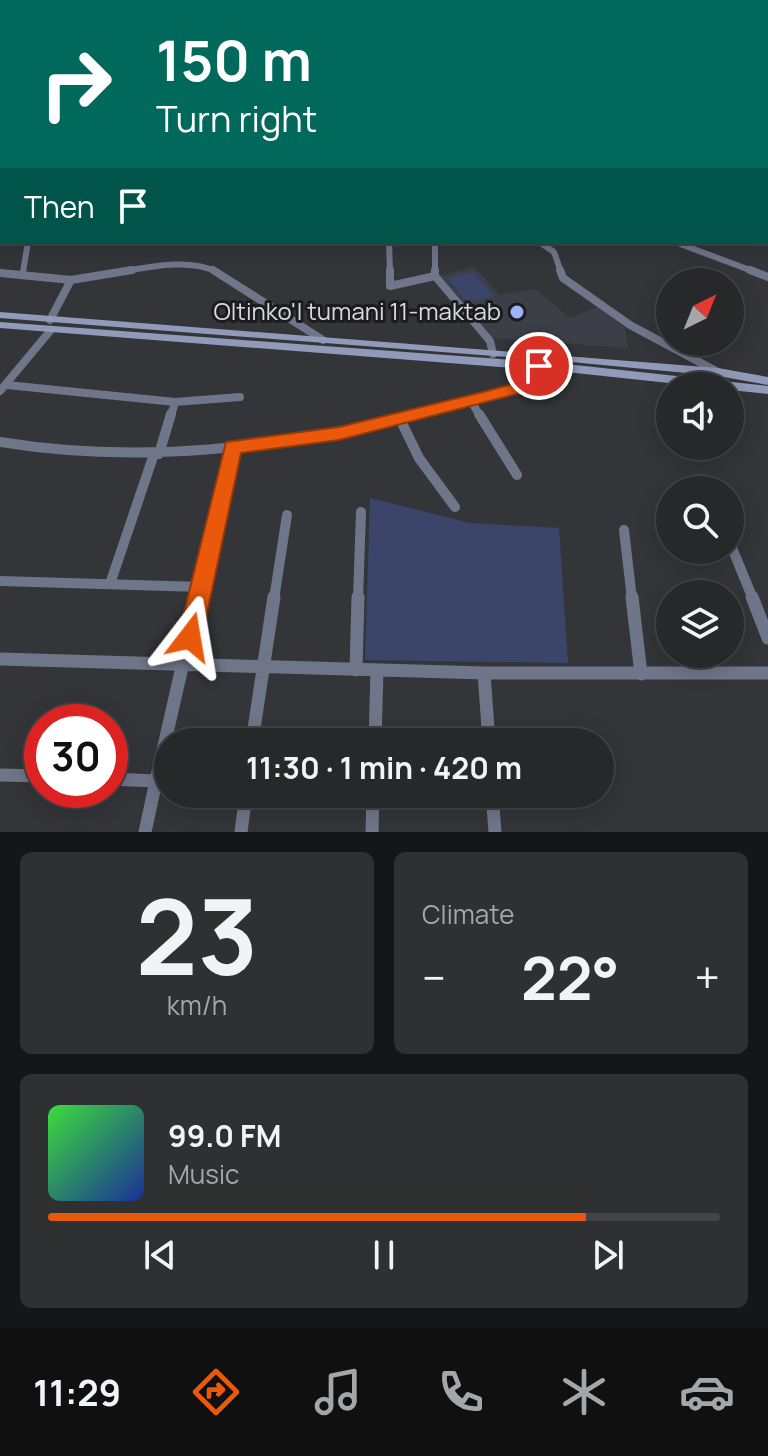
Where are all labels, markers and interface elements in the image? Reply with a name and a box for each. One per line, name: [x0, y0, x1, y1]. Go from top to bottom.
text: 150 m: [156, 21, 312, 98]
icon: right: [24, 32, 128, 136]
text: Turn right: [156, 94, 317, 143]
icon: arrive: [111, 184, 155, 228]
text: Then: [24, 186, 95, 227]
north arrow: [656, 268, 744, 356]
map controls: [656, 268, 744, 668]
place label: Oltinko'l tumani 11-maktab: [213, 294, 501, 327]
marker: Oltinko'l tumani 11-maktab: [508, 303, 526, 321]
pin: [505, 332, 573, 400]
icon: arrive: [517, 344, 561, 388]
button: sound: [656, 372, 744, 460]
button: search: [656, 476, 744, 564]
button: layers: [656, 580, 744, 668]
position arrow: [148, 595, 232, 679]
speed limit sign: 30: [24, 704, 128, 808]
text: 11:30 · 1 min · 420 m: [246, 747, 522, 788]
text: 23: [136, 864, 258, 1006]
text: Climate: [422, 896, 514, 932]
text: 22°: [521, 936, 619, 1018]
text: −: [422, 947, 446, 1007]
text: +: [695, 947, 720, 1007]
text: km/h: [167, 987, 227, 1023]
text: 99.0 FM: [168, 1115, 281, 1156]
text: Music: [168, 1156, 239, 1192]
icon: previous: [138, 1233, 182, 1277]
icon: pause: [362, 1233, 406, 1277]
icon: next: [586, 1233, 630, 1277]
icon: directions: [188, 1364, 244, 1420]
icon: music: [310, 1364, 366, 1420]
icon: phone: [433, 1364, 489, 1420]
icon: climate: [556, 1364, 612, 1420]
icon: car: [679, 1364, 735, 1420]
text: 11:29: [33, 1368, 121, 1417]

